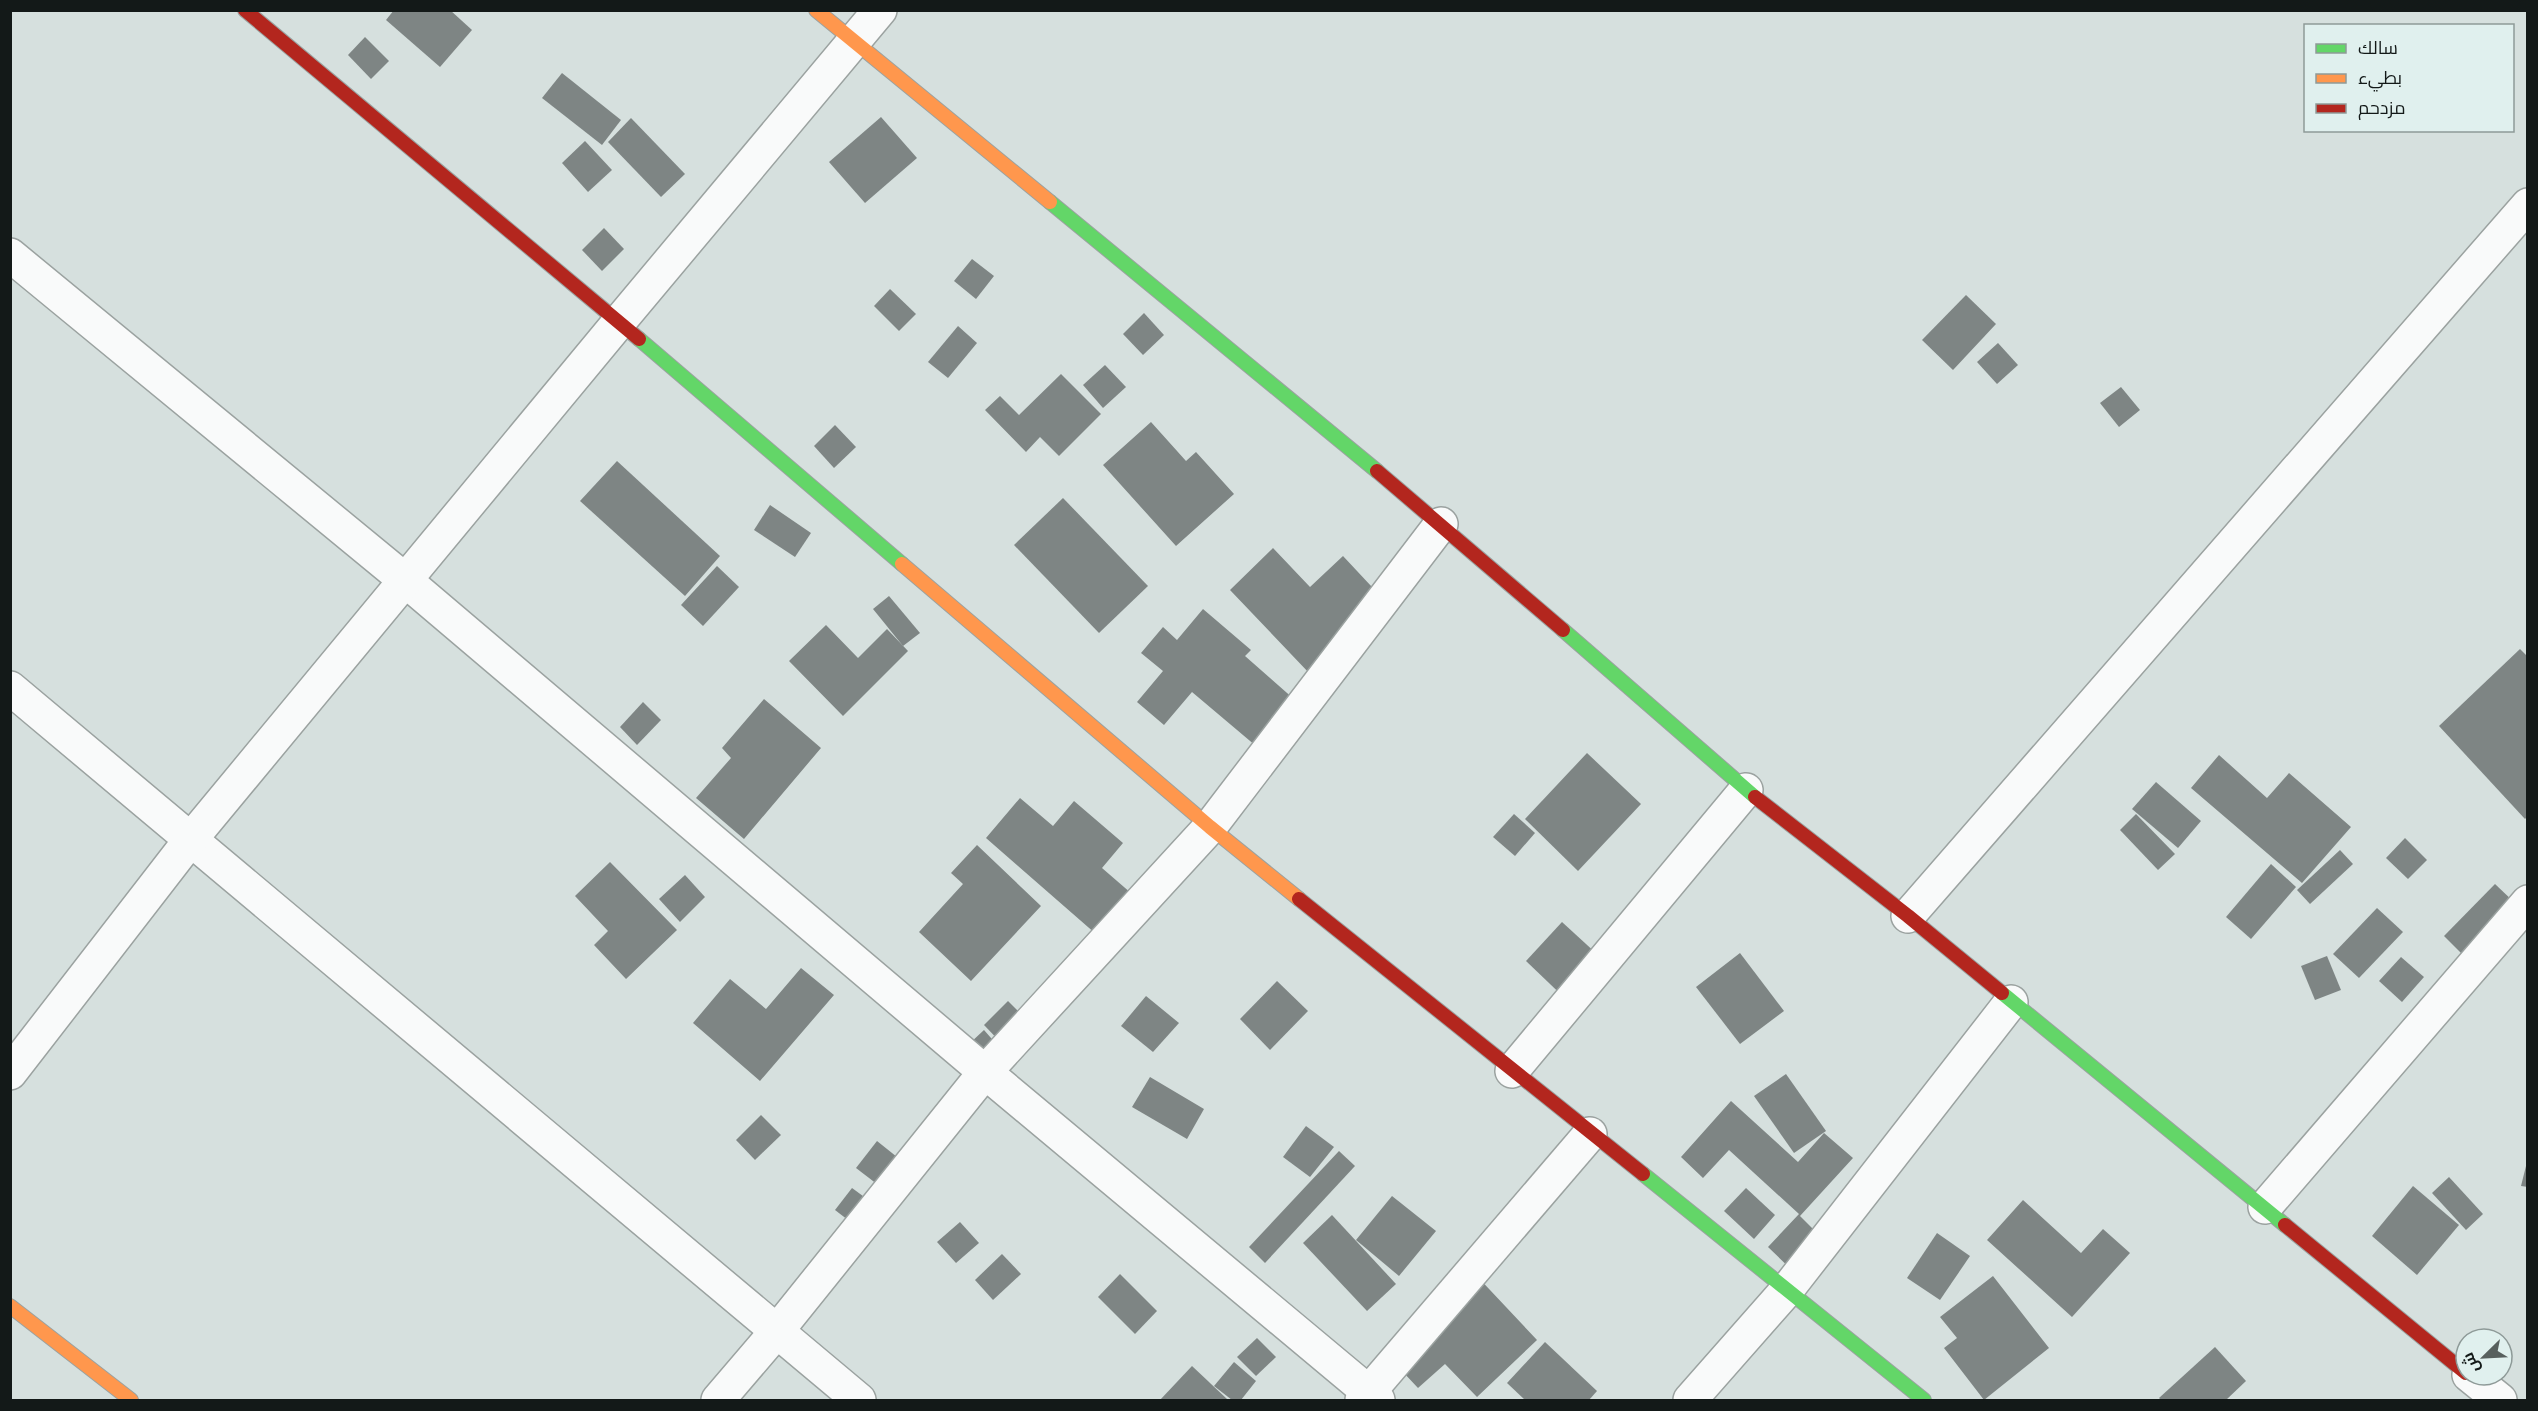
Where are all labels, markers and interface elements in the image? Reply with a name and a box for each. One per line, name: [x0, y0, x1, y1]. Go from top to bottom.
legend: [2304, 24, 2514, 132]
text: سالك: [2358, 36, 2398, 58]
text: بطيء: [2358, 66, 2402, 92]
text: مزدحم: [2358, 96, 2406, 120]
north arrow: [2454, 1327, 2514, 1387]
text: ش: [2457, 1350, 2484, 1377]

